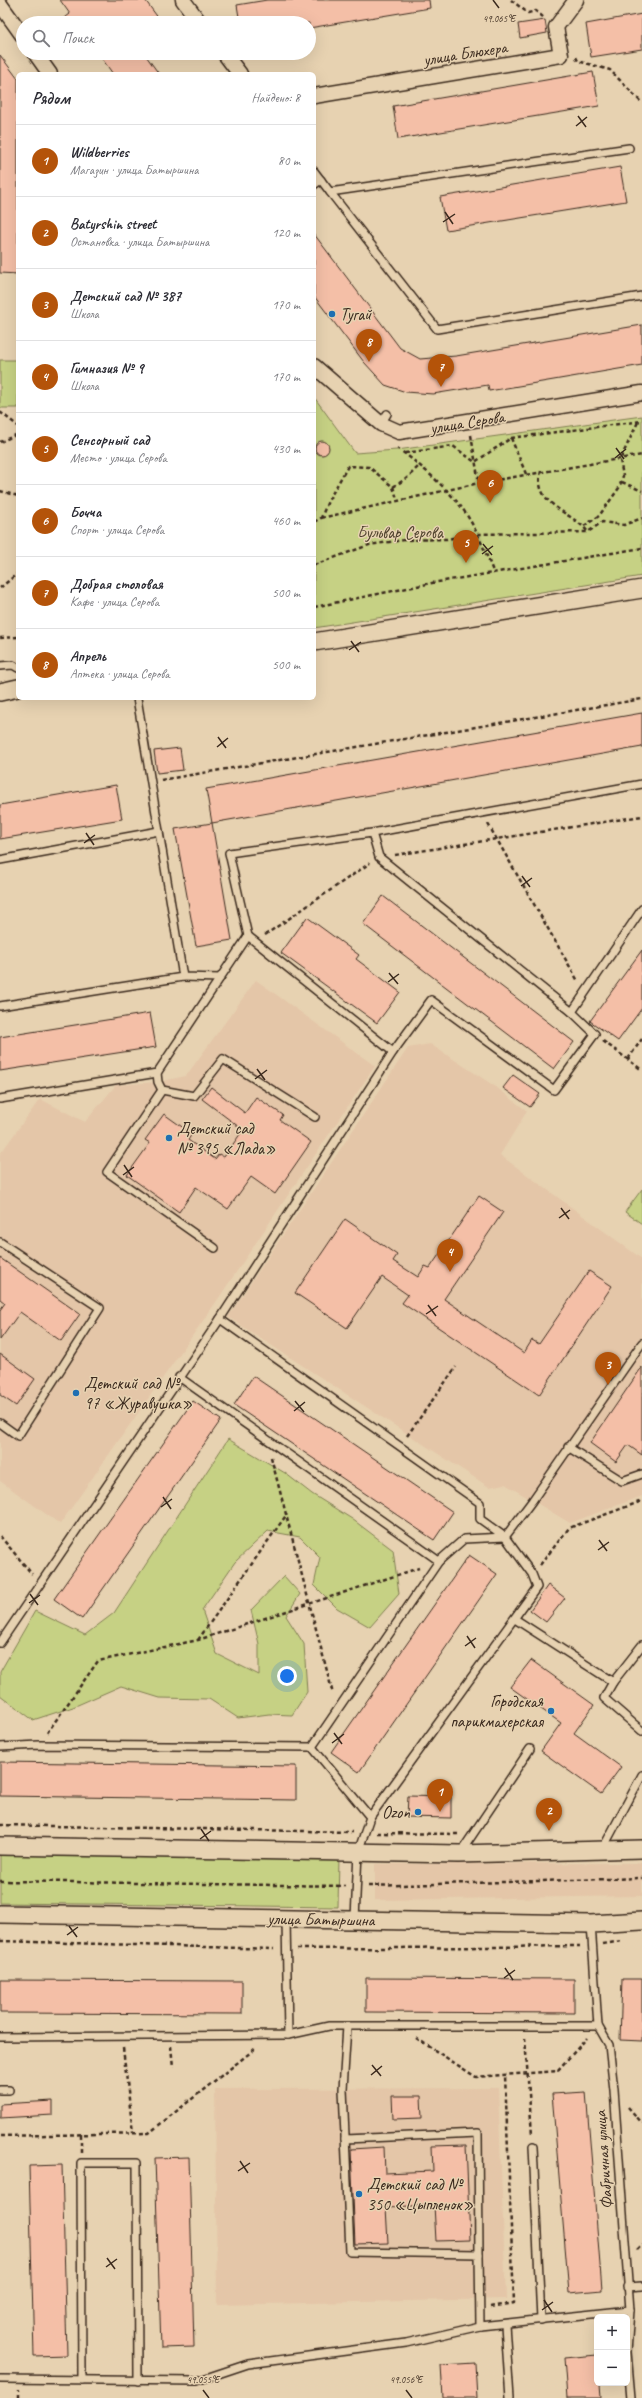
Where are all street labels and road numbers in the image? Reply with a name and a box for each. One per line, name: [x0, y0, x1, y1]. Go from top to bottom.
street label: улица Блюхера: [421, 36, 511, 71]
street label: улица Серова: [427, 406, 508, 439]
street label: улица Батыршина: [266, 1908, 376, 1931]
street label: Фабричная улица: [589, 2108, 617, 2210]

